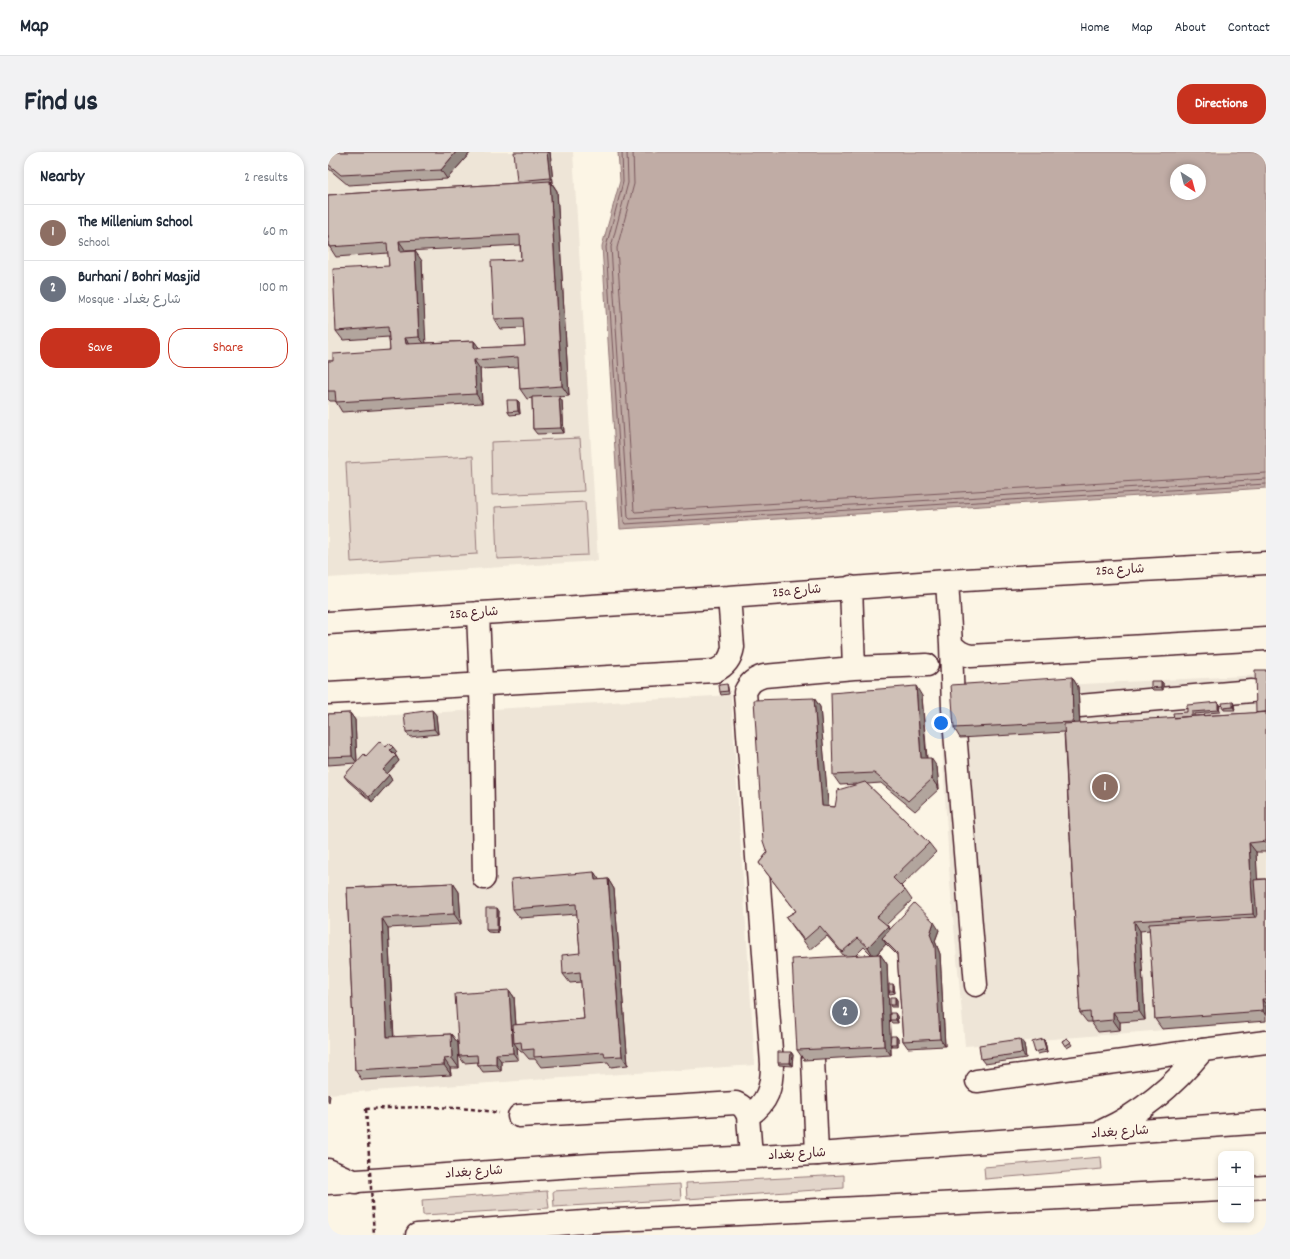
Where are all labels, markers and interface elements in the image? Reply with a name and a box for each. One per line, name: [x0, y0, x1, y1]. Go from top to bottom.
text: Map: [20, 14, 49, 41]
text: Home: [1080, 18, 1109, 38]
text: Map: [1131, 18, 1153, 38]
text: About: [1175, 18, 1206, 38]
text: Contact: [1228, 18, 1270, 38]
text: Find us: [24, 84, 98, 124]
button: Directions: [1177, 84, 1266, 124]
north arrow: [1170, 164, 1206, 200]
text: Nearby: [40, 166, 84, 190]
text: 2 results: [244, 169, 288, 188]
text: The Millenium School: [78, 212, 193, 234]
text: 1: [52, 223, 54, 242]
text: 60 m: [263, 223, 288, 242]
text: School: [78, 234, 110, 253]
text: Burhani / Bohri Masjid: [78, 267, 200, 289]
text: 2: [50, 279, 56, 298]
text: 100 m: [259, 279, 288, 298]
text: Mosque · شارع بغداد: [78, 291, 181, 310]
button: Save: [40, 328, 160, 368]
button: Share: [168, 328, 288, 368]
street label: 25a شارع: [1095, 560, 1145, 582]
street label: 25a شارع: [772, 580, 822, 604]
street label: 25a شارع: [449, 603, 499, 625]
your location: [931, 713, 951, 733]
pin: 1: [1092, 772, 1118, 802]
pin: 2: [832, 997, 858, 1027]
street label: شارع بغداد: [1090, 1122, 1150, 1144]
street label: شارع بغداد: [768, 1144, 826, 1166]
map controls: [1218, 1151, 1254, 1223]
button: +: [1218, 1151, 1254, 1187]
street label: شارع بغداد: [444, 1162, 504, 1184]
button: −: [1218, 1187, 1254, 1223]

